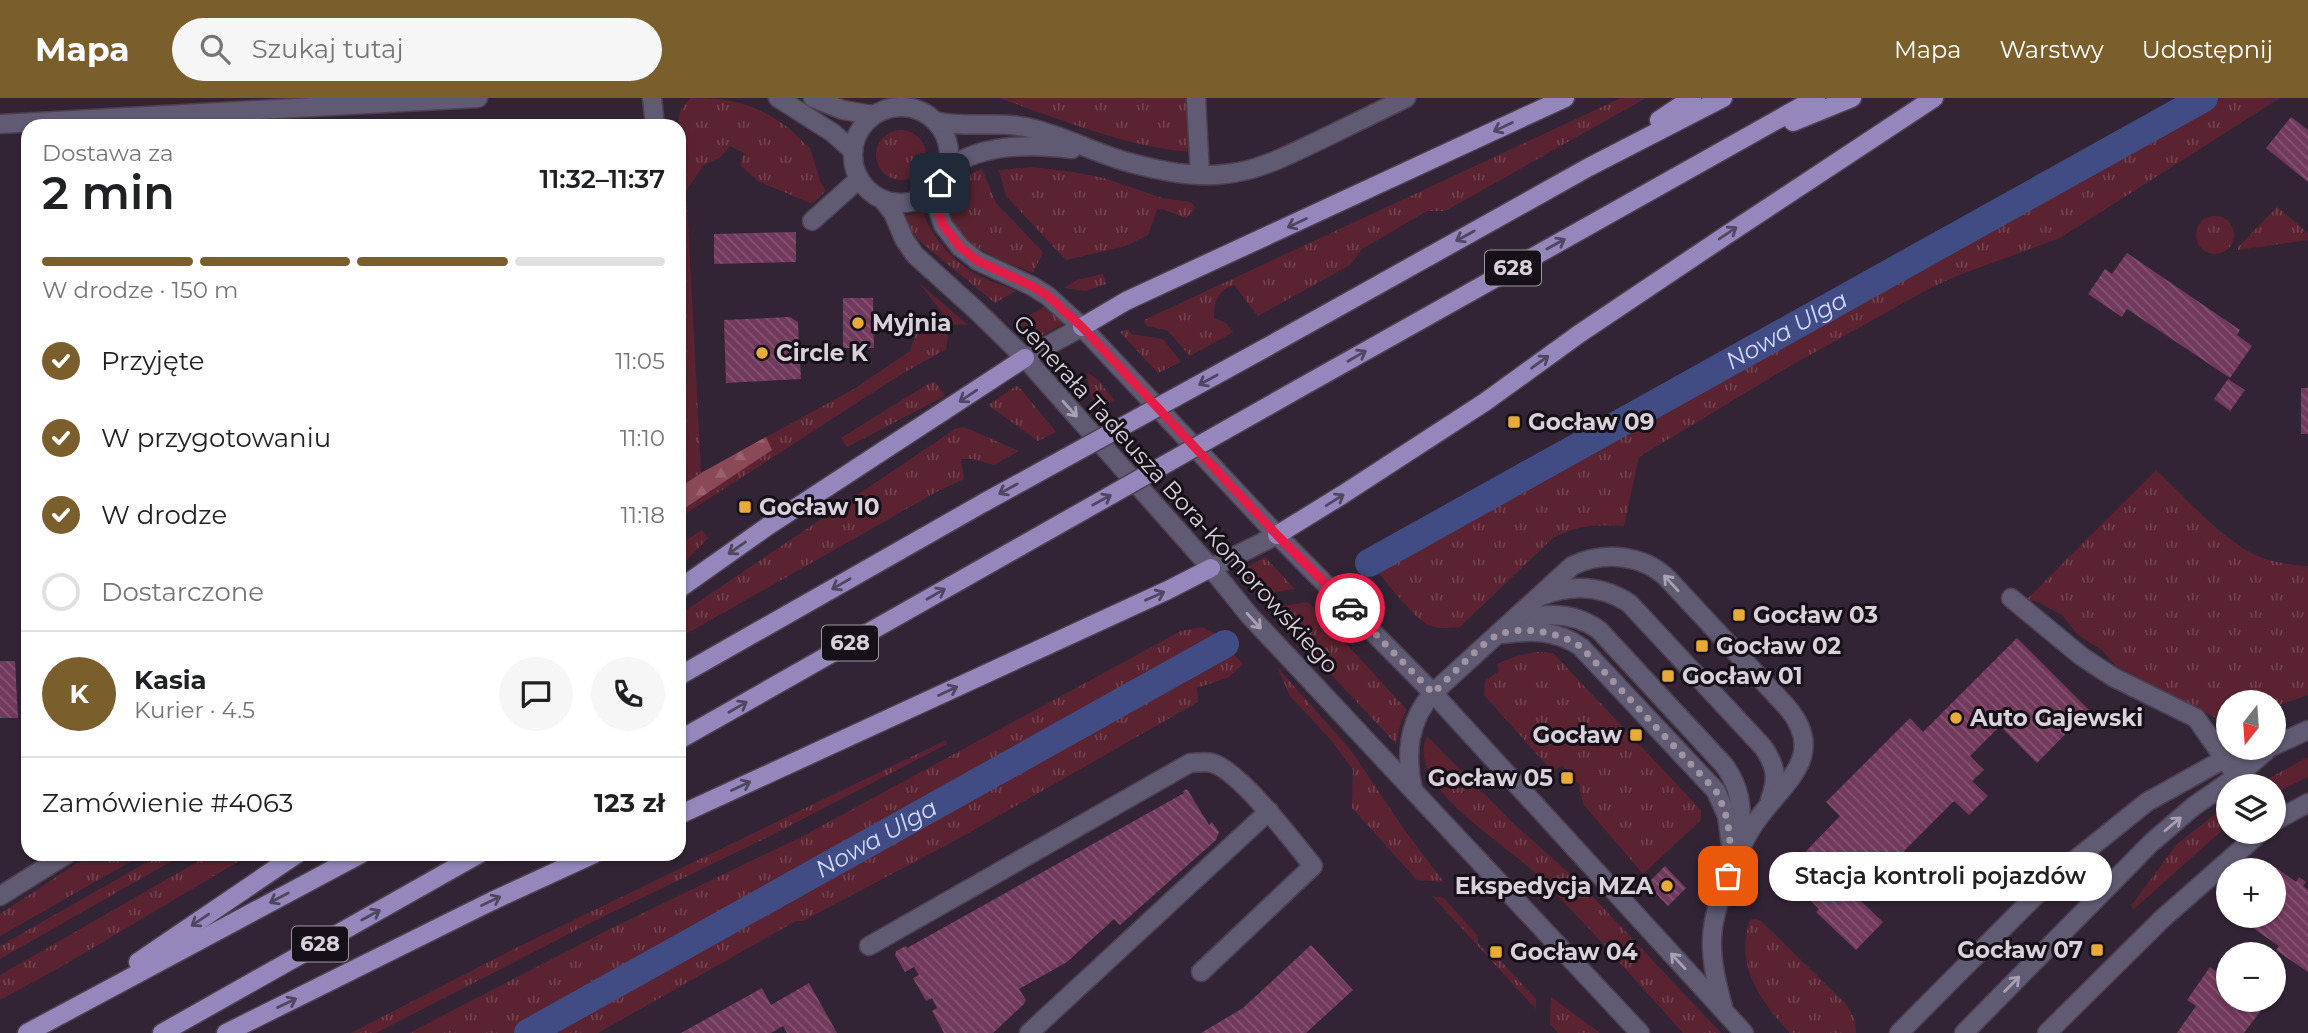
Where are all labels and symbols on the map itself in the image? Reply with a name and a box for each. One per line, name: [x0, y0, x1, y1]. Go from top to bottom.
one-way arrow: [1493, 121, 1514, 134]
pin: [910, 153, 970, 213]
one-way arrow: [1286, 217, 1308, 230]
one-way arrow: [1718, 226, 1737, 241]
one-way arrow: [1456, 229, 1476, 243]
one-way arrow: [1545, 237, 1565, 251]
road number: 628: [1485, 250, 1541, 286]
water label: Nowa Ulga: [1720, 284, 1852, 376]
place label: Myjnia: [872, 309, 951, 337]
street label: Generała Tadeusza Bora-Komorowskiego: [1008, 309, 1344, 679]
marker: Myjnia: [850, 315, 866, 331]
place label: Circle K: [776, 339, 869, 367]
marker: Circle K: [754, 345, 770, 361]
one-way arrow: [1347, 349, 1367, 363]
one-way arrow: [1530, 355, 1549, 369]
one-way arrow: [1198, 373, 1218, 387]
one-way arrow: [959, 389, 978, 403]
one-way arrow: [1062, 400, 1078, 418]
place label: Gocław 09: [1528, 408, 1654, 436]
marker: Gocław 09: [1506, 414, 1522, 430]
one-way arrow: [999, 482, 1019, 496]
one-way arrow: [1325, 492, 1344, 507]
place label: Gocław 10: [759, 493, 880, 521]
one-way arrow: [1091, 493, 1112, 506]
marker: Gocław 10: [737, 499, 753, 515]
one-way arrow: [728, 541, 747, 555]
courier: [1315, 573, 1385, 643]
one-way arrow: [1663, 575, 1680, 592]
one-way arrow: [831, 577, 851, 591]
one-way arrow: [926, 587, 946, 601]
one-way arrow: [1143, 589, 1165, 602]
place label: Gocław 03: [1753, 601, 1878, 629]
marker: Gocław 03: [1731, 607, 1747, 623]
one-way arrow: [1246, 612, 1262, 630]
road number: 628: [822, 626, 878, 660]
place label: Gocław 02: [1716, 632, 1841, 660]
marker: Gocław 02: [1694, 638, 1710, 654]
place label: Gocław 01: [1682, 662, 1803, 690]
marker: Gocław 01: [1660, 668, 1676, 684]
one-way arrow: [937, 684, 958, 697]
north arrow: [2216, 690, 2286, 760]
one-way arrow: [728, 699, 748, 713]
place label: Auto Gajewski: [1969, 704, 2143, 732]
marker: Auto Gajewski: [1948, 710, 1964, 726]
place label: Gocław: [1532, 721, 1622, 749]
marker: Gocław: [1628, 727, 1644, 743]
place label: Gocław 05: [1428, 764, 1553, 792]
marker: Gocław 05: [1559, 770, 1575, 786]
one-way arrow: [730, 779, 751, 792]
water label: Nowa Ulga: [810, 793, 942, 884]
one-way arrow: [2164, 816, 2182, 832]
pin: [1698, 846, 1758, 906]
callout: Stacja kontroli pojazdów: [1770, 852, 2113, 900]
place label: Ekspedycja MZA: [1455, 872, 1653, 900]
marker: Ekspedycja MZA: [1659, 878, 1675, 894]
one-way arrow: [269, 891, 290, 905]
one-way arrow: [480, 894, 501, 908]
one-way arrow: [360, 908, 381, 921]
one-way arrow: [190, 913, 210, 927]
road number: 628: [292, 926, 348, 962]
place label: Gocław 07: [1957, 936, 2083, 964]
place label: Gocław 04: [1510, 938, 1638, 966]
marker: Gocław 07: [2089, 942, 2105, 958]
marker: Gocław 04: [1488, 944, 1504, 960]
one-way arrow: [1669, 953, 1686, 970]
one-way arrow: [2003, 976, 2020, 993]
one-way arrow: [276, 995, 297, 1009]

